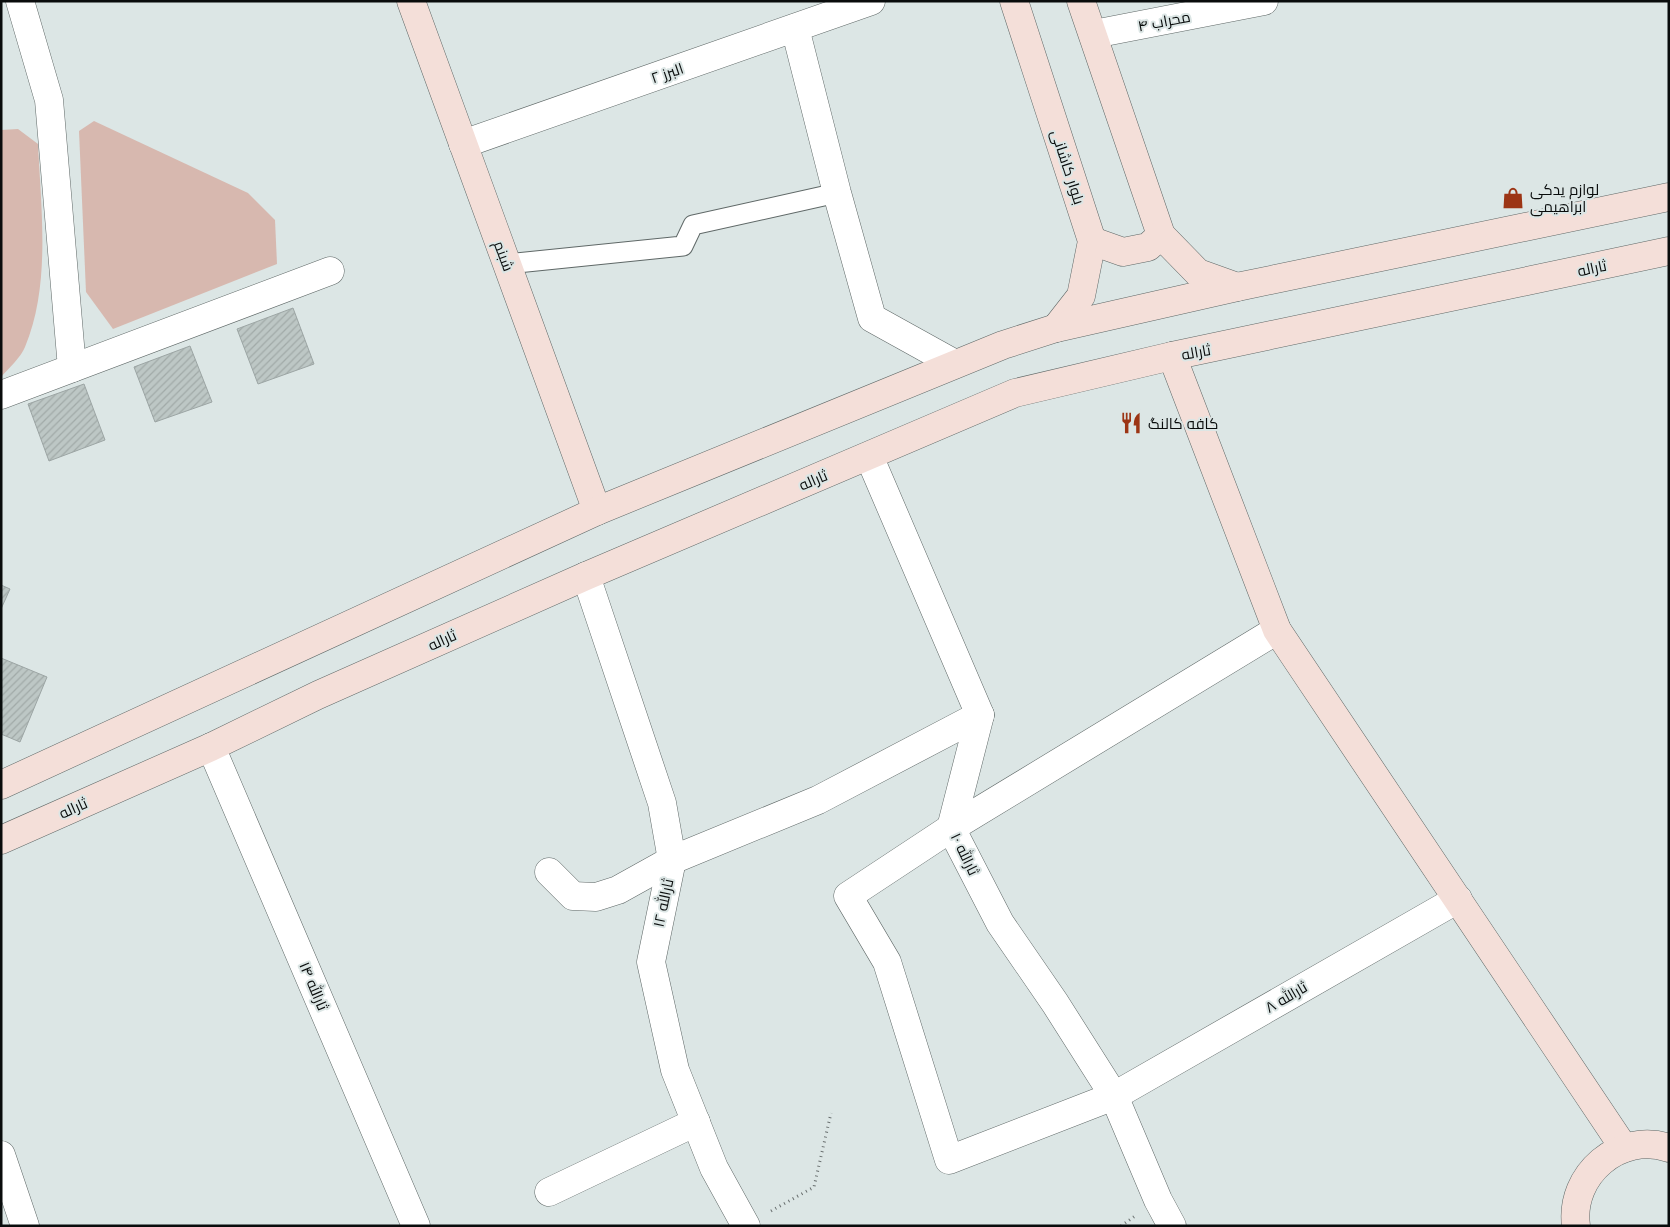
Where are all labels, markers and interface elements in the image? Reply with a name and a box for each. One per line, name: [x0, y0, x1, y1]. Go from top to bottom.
street label: محراب ۴: [1136, 7, 1192, 35]
street label: البرز ۲: [648, 59, 686, 87]
street label: بلوار کاشانی: [1046, 127, 1089, 207]
place label: لوازم یدکی ابراهیمی: [1530, 180, 1599, 217]
shop icon: لوازم یدکی ابراهیمی: [1500, 185, 1526, 211]
street label: شبنم: [489, 238, 518, 274]
street label: ثاراله: [1576, 256, 1608, 280]
street label: ثاراله: [1180, 340, 1212, 364]
restaurant icon: کافه کالنگ: [1118, 410, 1144, 436]
place label: کافه کالنگ: [1148, 414, 1218, 433]
street label: ثاراله: [796, 466, 830, 494]
street label: ثاراله: [425, 625, 459, 655]
street label: ثاراله: [56, 793, 90, 823]
street label: ثارالله ۱۰: [947, 830, 983, 878]
street label: ثارالله ۱۲: [649, 877, 677, 929]
street label: ثارالله ۱۴: [295, 959, 333, 1013]
street label: ثارالله ۸: [1261, 977, 1311, 1017]

